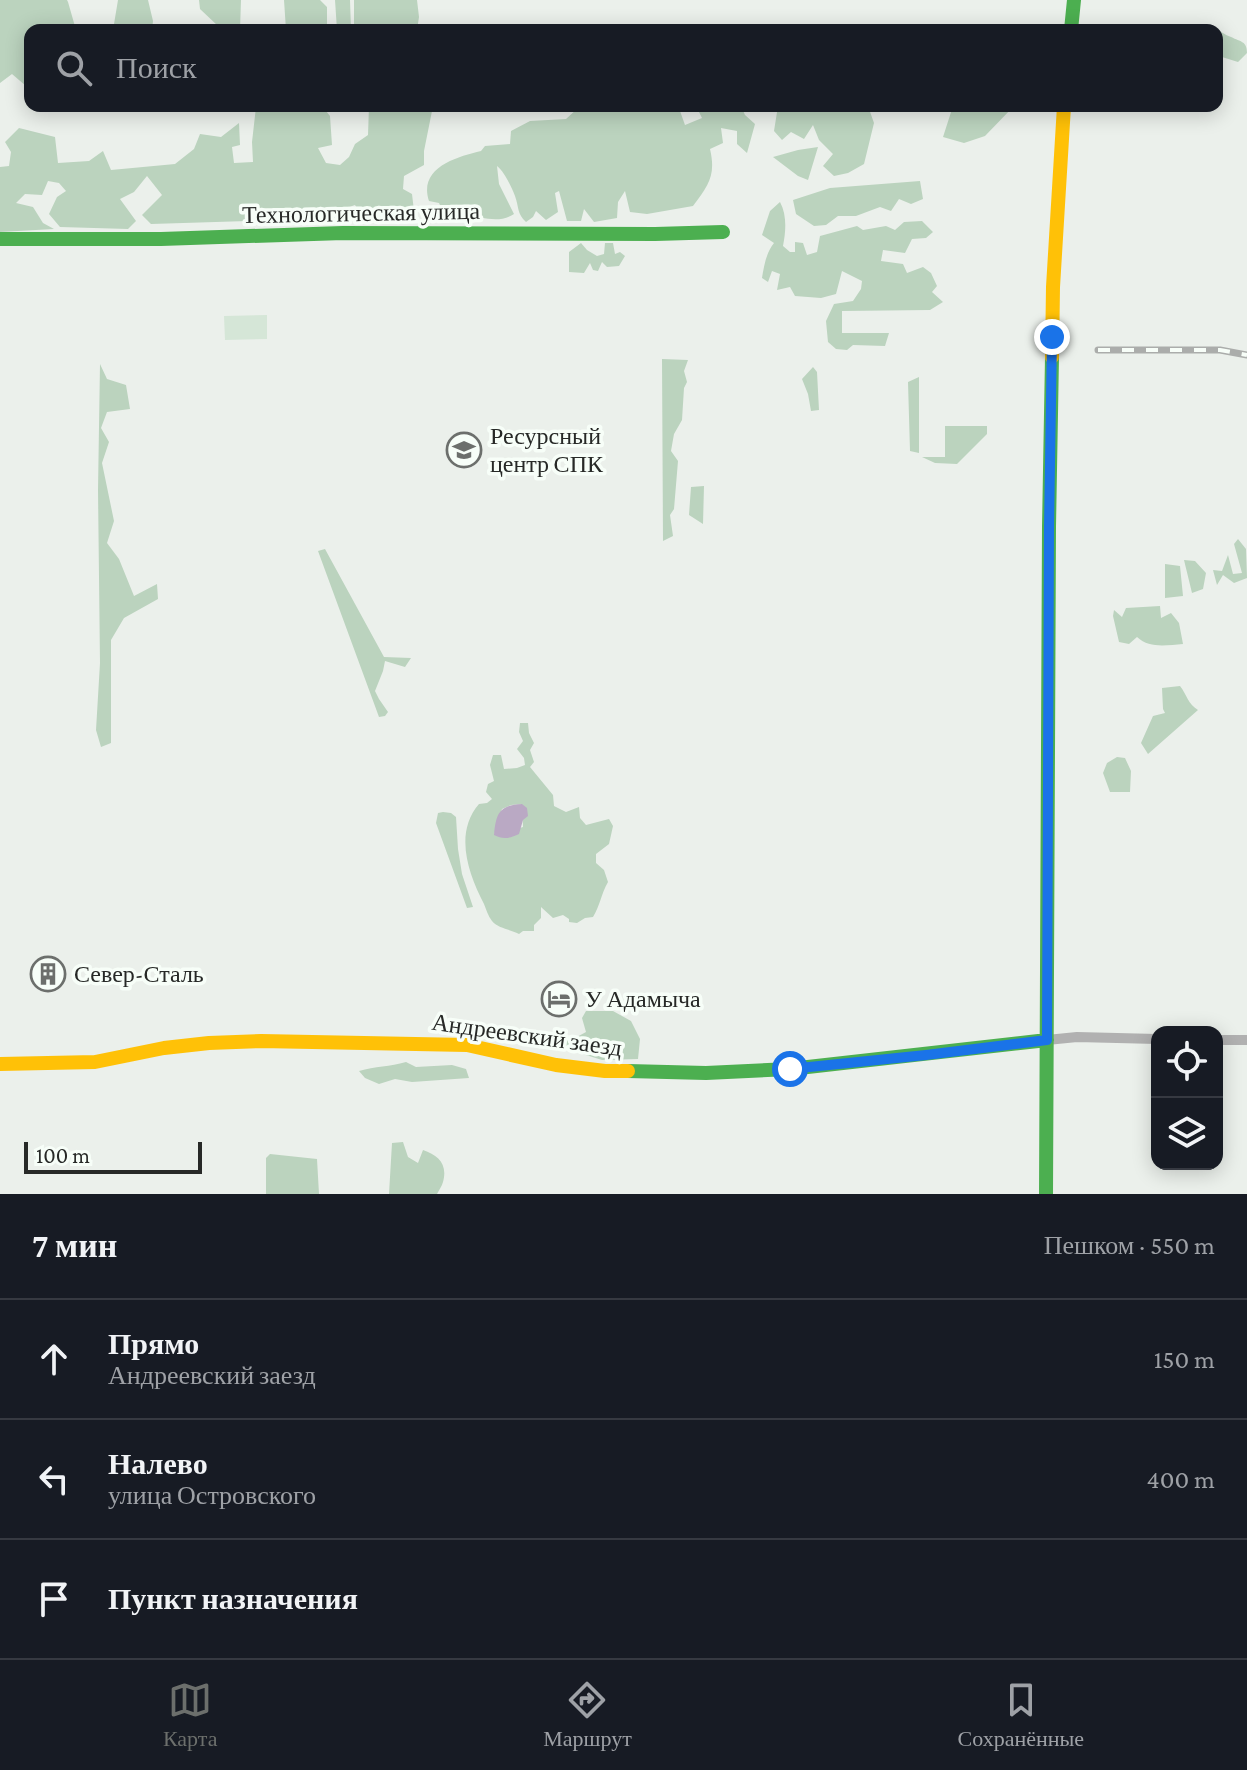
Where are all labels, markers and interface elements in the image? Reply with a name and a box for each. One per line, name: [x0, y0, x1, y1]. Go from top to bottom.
search box: [24, 24, 1223, 112]
icon: search: [52, 46, 96, 90]
text: Поиск: [116, 51, 197, 84]
street label: Технологическая улица: [242, 197, 481, 228]
route end: [1034, 319, 1070, 355]
place label: Ресурсный центр СПК: [490, 422, 604, 477]
school or university icon: Ресурсный центр СПК: [445, 431, 483, 469]
building icon: Север-Сталь: [29, 955, 67, 993]
place label: Север-Сталь: [74, 960, 204, 987]
hotel icon: У Адамыча: [540, 980, 578, 1018]
place label: У Адамыча: [585, 985, 701, 1012]
street label: Андреевский заезд: [430, 1008, 624, 1061]
map controls: [1151, 1026, 1223, 1170]
button: locate: [1151, 1026, 1223, 1098]
route start: [772, 1051, 808, 1087]
button: layers: [1151, 1098, 1223, 1170]
scale bar: [24, 1138, 202, 1174]
text: 100 m: [36, 1143, 90, 1168]
text: 7 мин: [32, 1227, 117, 1264]
text: Пешком · 550 m: [1044, 1231, 1215, 1260]
text: Прямо: [108, 1327, 199, 1360]
icon: ahead: [32, 1337, 76, 1381]
text: 150 m: [1154, 1345, 1215, 1374]
text: Андреевский заезд: [108, 1361, 316, 1390]
text: Налево: [108, 1447, 208, 1480]
icon: left: [32, 1457, 76, 1501]
text: 400 m: [1147, 1465, 1215, 1494]
text: улица Островского: [108, 1481, 316, 1510]
icon: arrive: [32, 1577, 76, 1621]
text: Пункт назначения: [108, 1582, 358, 1615]
tab: Карта: [163, 1678, 217, 1752]
tab: Маршрут: [543, 1678, 632, 1752]
tab: Сохранённые: [958, 1678, 1084, 1752]

